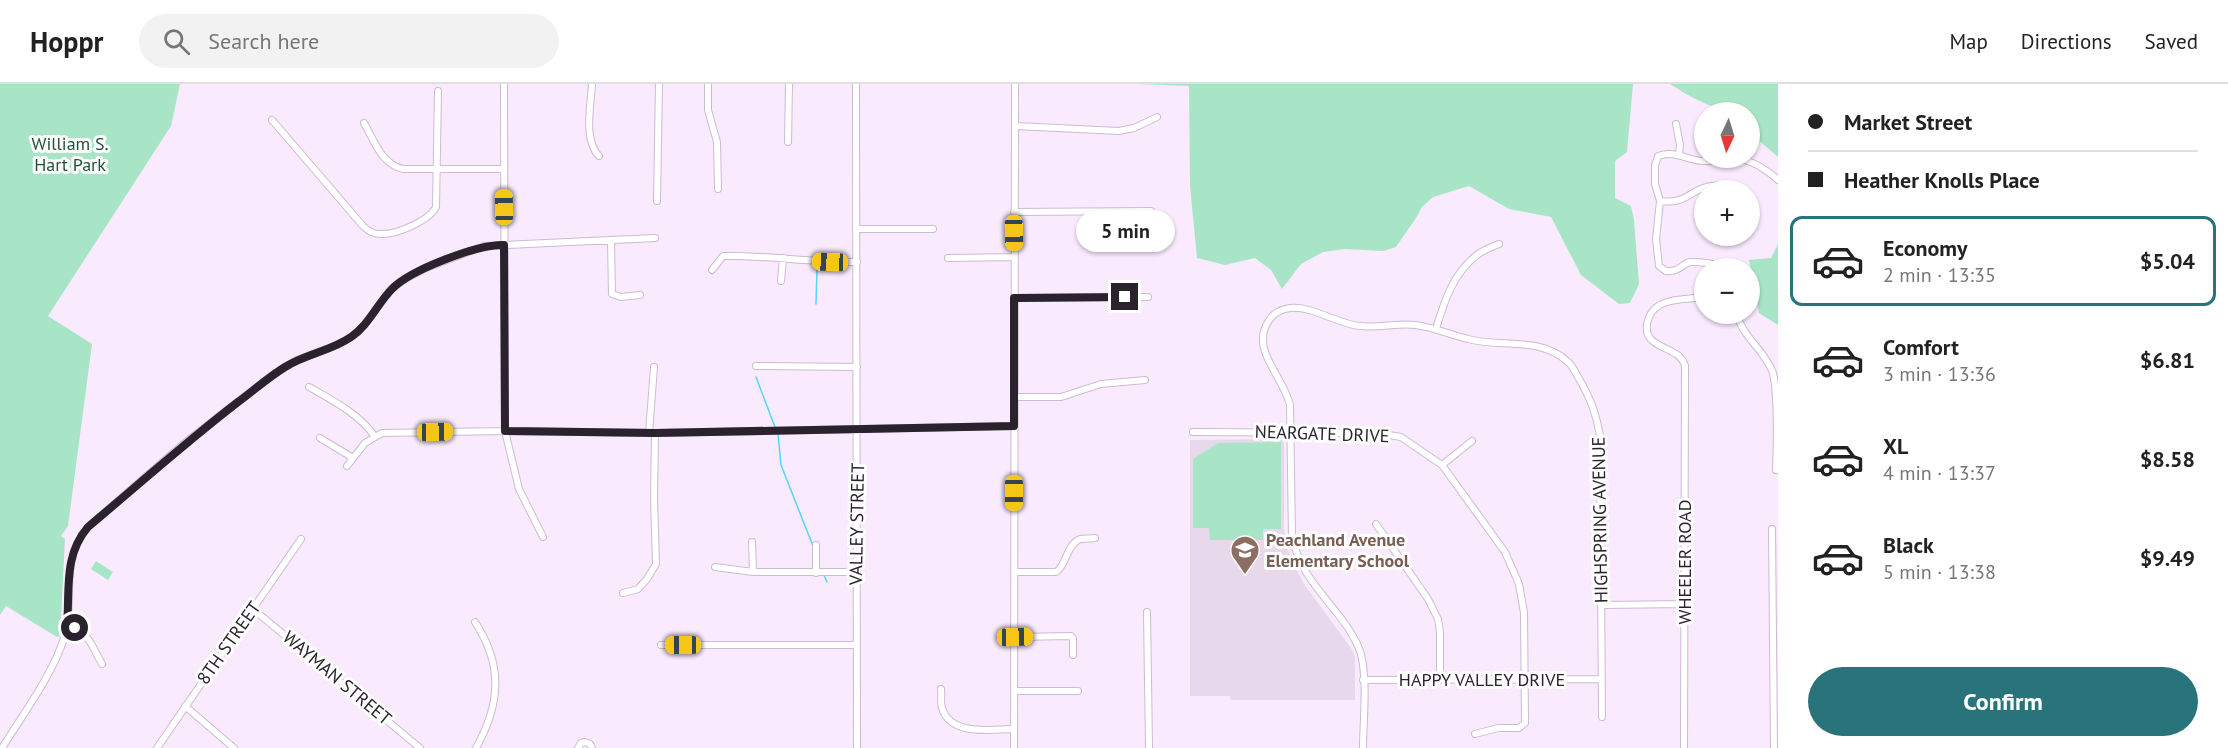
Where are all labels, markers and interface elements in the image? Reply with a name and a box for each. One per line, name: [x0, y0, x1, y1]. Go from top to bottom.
search box: [139, 14, 559, 68]
text: Hoppr: [30, 23, 103, 60]
icon: search: [160, 25, 193, 58]
text: Search here: [208, 27, 319, 55]
text: Map: [1949, 28, 1988, 55]
text: Directions: [2021, 28, 2112, 55]
text: Saved: [2145, 28, 2198, 55]
north arrow: [1694, 102, 1760, 168]
map controls: [1694, 102, 1760, 324]
text: Market Street: [1844, 108, 1972, 136]
park label: William S. Hart Park: [32, 132, 108, 176]
text: Heather Knolls Place: [1844, 166, 2040, 194]
button: +: [1694, 180, 1760, 246]
car: [495, 189, 513, 225]
callout: 5 min: [1076, 210, 1174, 252]
car: [1005, 215, 1023, 251]
text: 5 min: [1101, 218, 1150, 244]
icon: car: [1811, 234, 1865, 288]
text: Economy: [1883, 234, 1967, 262]
text: $5.04: [2140, 247, 2195, 275]
car: [812, 252, 848, 272]
button: −: [1694, 258, 1760, 324]
text: 2 min · 13:35: [1883, 262, 1996, 288]
route end: [1111, 283, 1138, 310]
icon: car: [1811, 333, 1865, 387]
text: Comfort: [1883, 333, 1959, 361]
text: $6.81: [2140, 346, 2195, 374]
text: 3 min · 13:36: [1883, 361, 1996, 387]
street label: NEARGATE DRIVE: [1254, 420, 1390, 447]
car: [417, 423, 453, 441]
icon: car: [1811, 432, 1865, 486]
text: XL: [1883, 432, 1908, 460]
street label: HIGHSPRING AVENUE: [1587, 437, 1612, 603]
text: $8.58: [2140, 445, 2195, 473]
text: 4 min · 13:37: [1883, 460, 1996, 486]
street label: VALLEY STREET: [844, 463, 869, 586]
car: [1005, 475, 1023, 511]
street label: WHEELER ROAD: [1673, 500, 1696, 624]
place label: Peachland Avenue Elementary School: [1266, 528, 1410, 572]
icon: car: [1811, 531, 1865, 585]
text: Black: [1883, 531, 1934, 559]
school or university icon: Peachland Avenue Elementary School: [1229, 534, 1261, 576]
text: $9.49: [2140, 544, 2195, 572]
text: 5 min · 13:38: [1883, 559, 1996, 585]
street label: 8TH STREET: [192, 597, 266, 689]
route start: [61, 614, 88, 641]
street label: WAYMAN STREET: [278, 625, 396, 730]
car: [997, 628, 1033, 646]
car: [665, 636, 701, 654]
button: Confirm: [1808, 667, 2198, 736]
street label: HAPPY VALLEY DRIVE: [1399, 668, 1565, 691]

